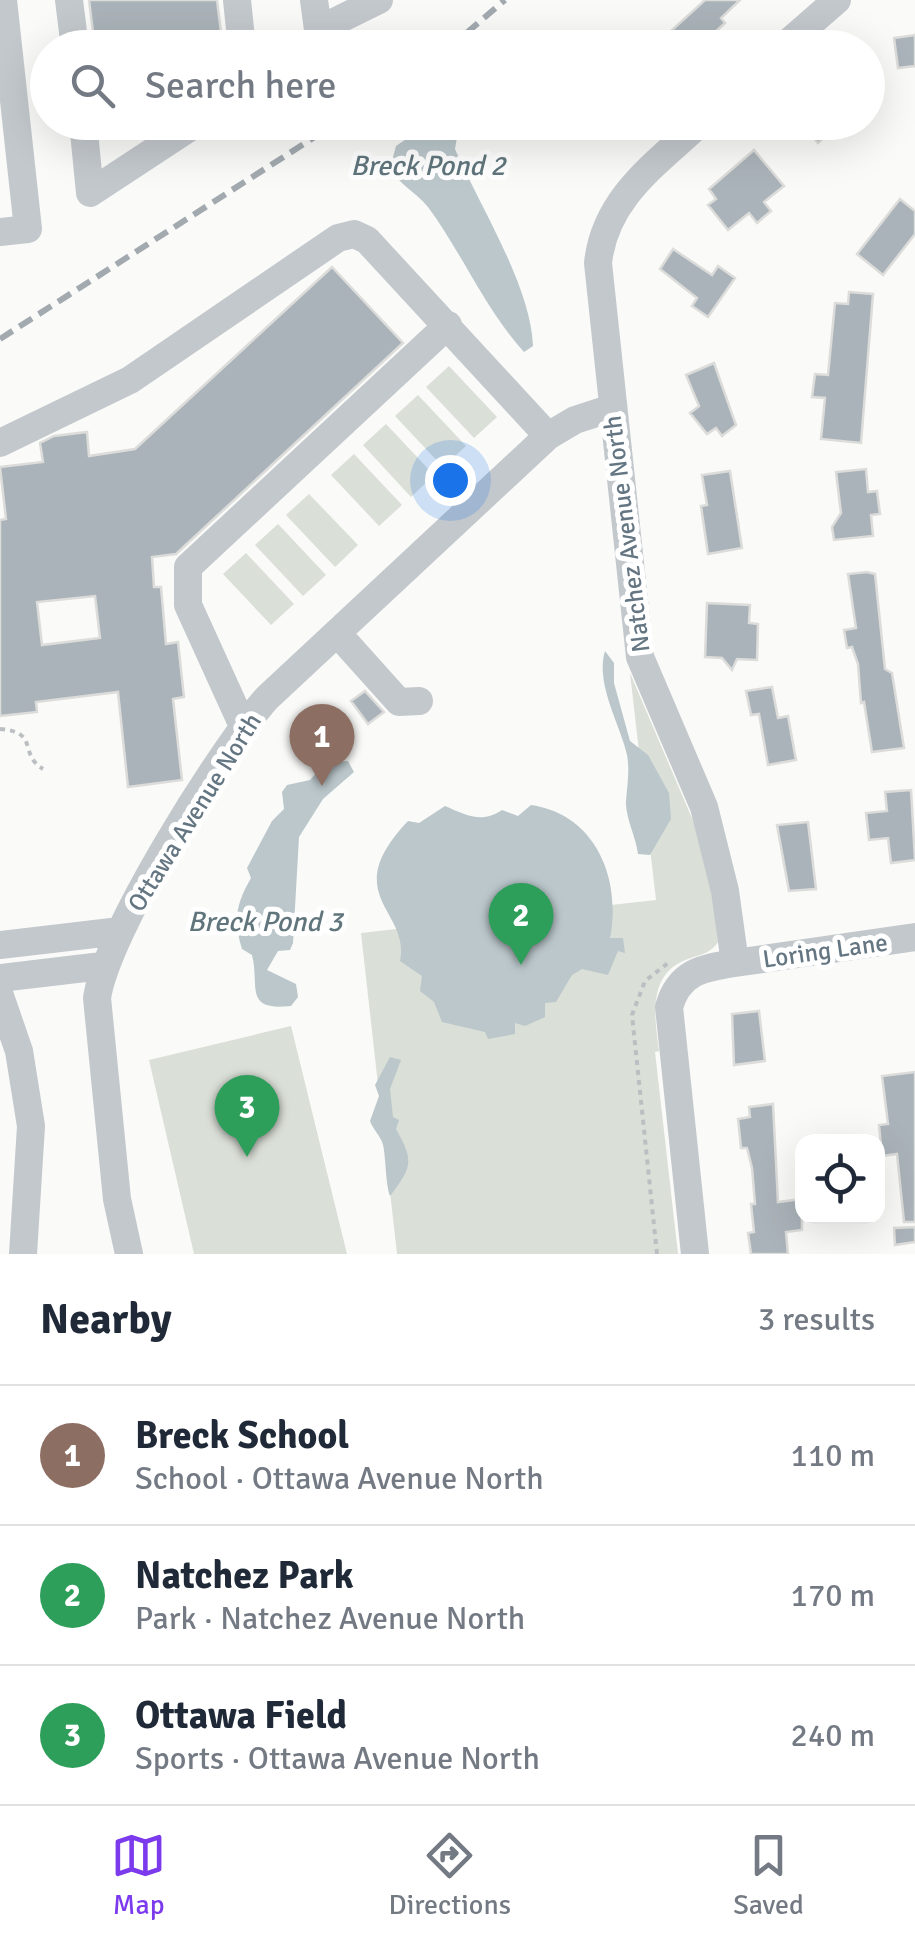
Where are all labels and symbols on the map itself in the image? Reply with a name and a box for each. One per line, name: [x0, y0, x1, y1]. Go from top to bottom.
water label: Breck Pond 2: [351, 149, 507, 183]
street label: Natchez Avenue North: [597, 414, 656, 654]
your location: [425, 455, 476, 506]
pin: 1: [290, 704, 354, 786]
street label: Ottawa Avenue North: [121, 707, 268, 917]
pin: 2: [488, 882, 554, 965]
water label: Breck Pond 3: [188, 905, 344, 939]
street label: Loring Lane: [761, 926, 890, 975]
pin: 3: [214, 1074, 280, 1157]

